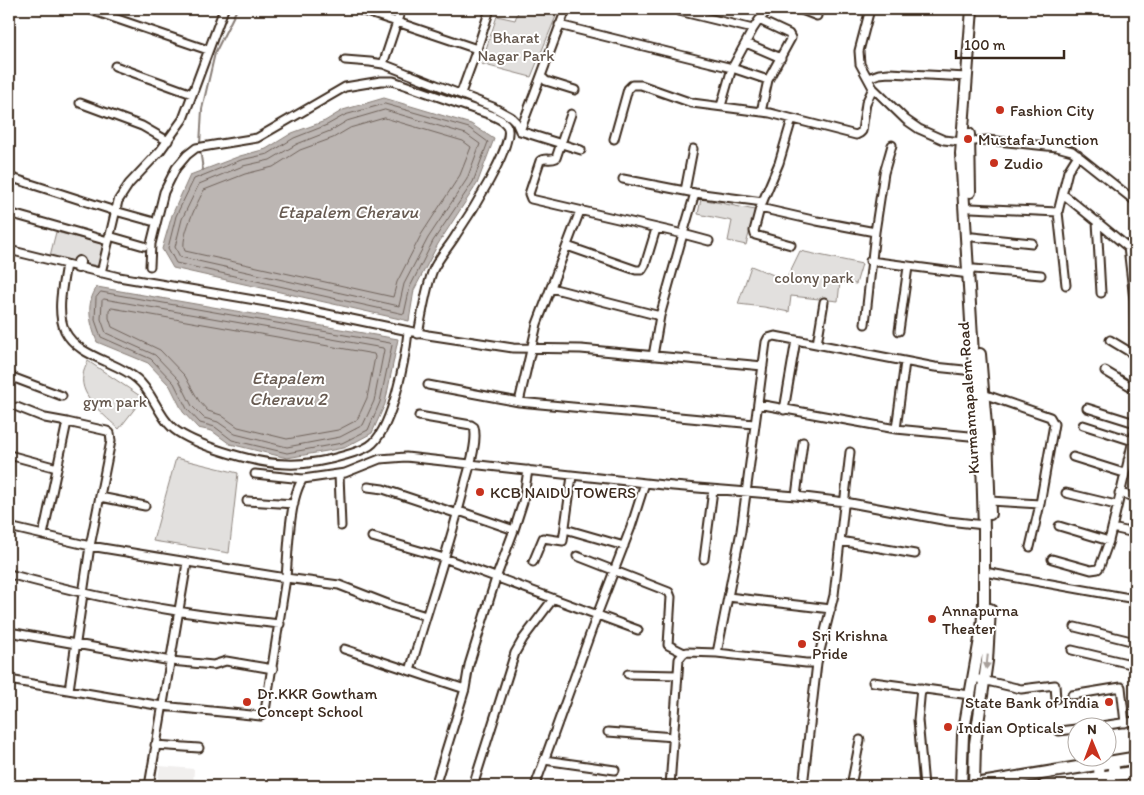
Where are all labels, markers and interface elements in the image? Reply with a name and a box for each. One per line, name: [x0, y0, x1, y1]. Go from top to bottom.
park label: Bharat Nagar Park: [478, 28, 555, 65]
scale bar: [956, 28, 1064, 60]
text: 100 m: [964, 36, 1006, 54]
place label: Fashion City: [1010, 101, 1095, 120]
marker: Fashion City: [994, 104, 1006, 116]
place label: Mustafa Junction: [978, 130, 1099, 149]
marker: Mustafa Junction: [962, 133, 974, 145]
place label: Zudio: [1004, 154, 1043, 173]
marker: Zudio: [988, 157, 1000, 169]
water label: Etapalem Cheravu: [278, 201, 419, 223]
park label: colony park: [774, 268, 854, 287]
street label: Kurmannapalem Road: [954, 321, 983, 475]
water label: Etapalem Cheravu 2: [249, 367, 328, 410]
park label: gym park: [83, 392, 148, 411]
place label: KCB NAIDU TOWERS: [490, 483, 636, 502]
marker: KCB NAIDU TOWERS: [474, 486, 486, 498]
place label: Annapurna Theater: [942, 601, 1019, 638]
marker: Annapurna Theater: [926, 613, 938, 625]
place label: Sri Krishna Pride: [812, 626, 889, 663]
marker: Sri Krishna Pride: [796, 638, 808, 650]
one-way arrow: [983, 654, 991, 670]
place label: Dr.KKR Gowtham Concept School: [257, 684, 378, 721]
place label: State Bank of India: [965, 693, 1100, 712]
marker: Dr.KKR Gowtham Concept School: [241, 696, 253, 708]
marker: State Bank of India: [1103, 696, 1115, 708]
place label: Indian Opticals: [958, 718, 1064, 737]
north arrow: [1066, 718, 1116, 768]
marker: Indian Opticals: [942, 721, 954, 733]
text: N: [1087, 721, 1097, 738]

